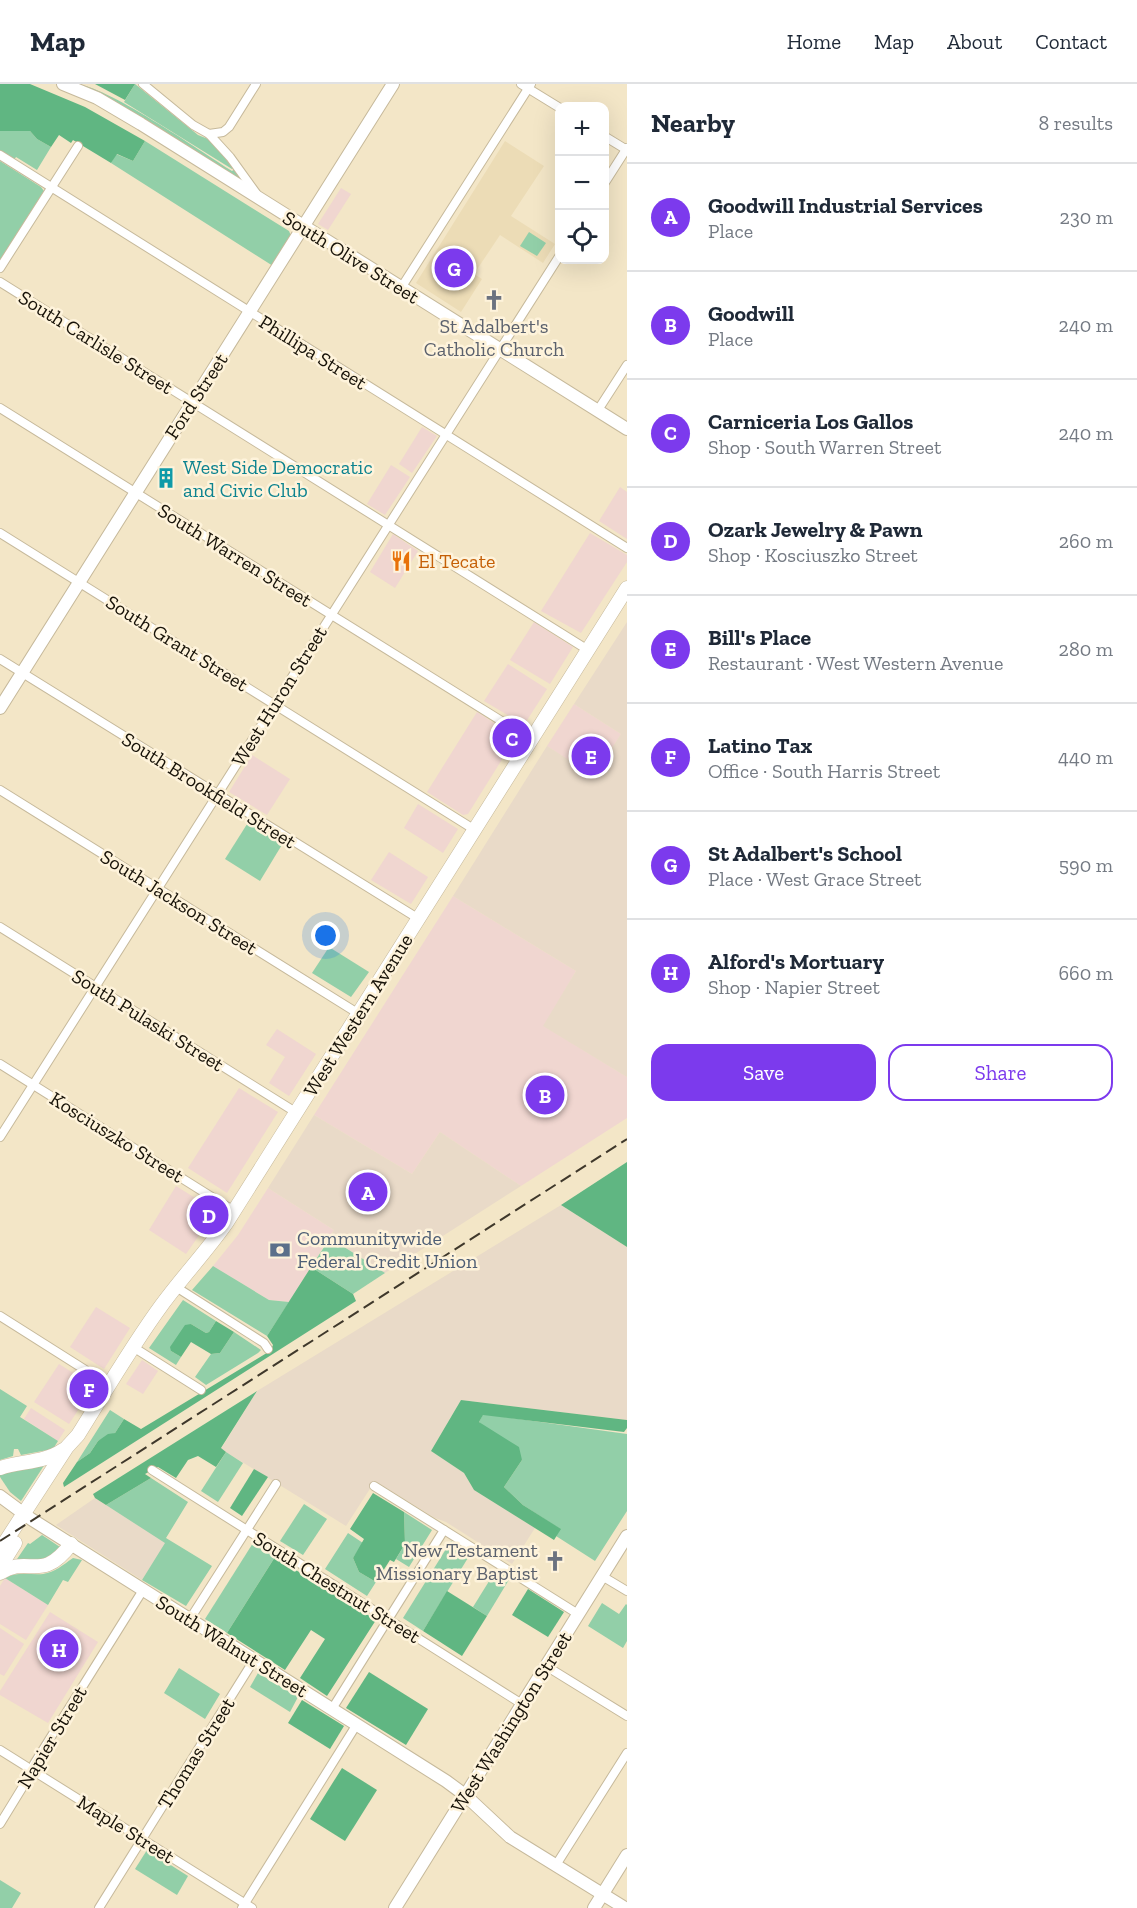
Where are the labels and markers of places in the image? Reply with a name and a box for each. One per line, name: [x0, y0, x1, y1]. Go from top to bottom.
pin: G: [434, 246, 474, 291]
church icon: St Adalbert's Catholic Church: [482, 288, 506, 312]
place label: St Adalbert's Catholic Church: [424, 314, 565, 361]
place label: West Side Democratic and Civic Club: [183, 455, 373, 502]
building icon: West Side Democratic and Civic Club: [154, 466, 178, 490]
restaurant icon: El Tecate: [389, 549, 413, 573]
place label: El Tecate: [418, 549, 496, 573]
pin: C: [492, 716, 532, 760]
pin: E: [572, 734, 610, 778]
pin: B: [526, 1072, 564, 1118]
pin: A: [348, 1170, 388, 1214]
pin: D: [190, 1192, 228, 1238]
place label: Communitywide Federal Credit Union: [297, 1226, 478, 1273]
bank icon: Communitywide Federal Credit Union: [268, 1238, 292, 1262]
pin: F: [70, 1366, 109, 1412]
place label: New Testament Missionary Baptist: [376, 1538, 539, 1585]
church icon: New Testament Missionary Baptist: [543, 1549, 567, 1573]
pin: H: [40, 1626, 78, 1672]

